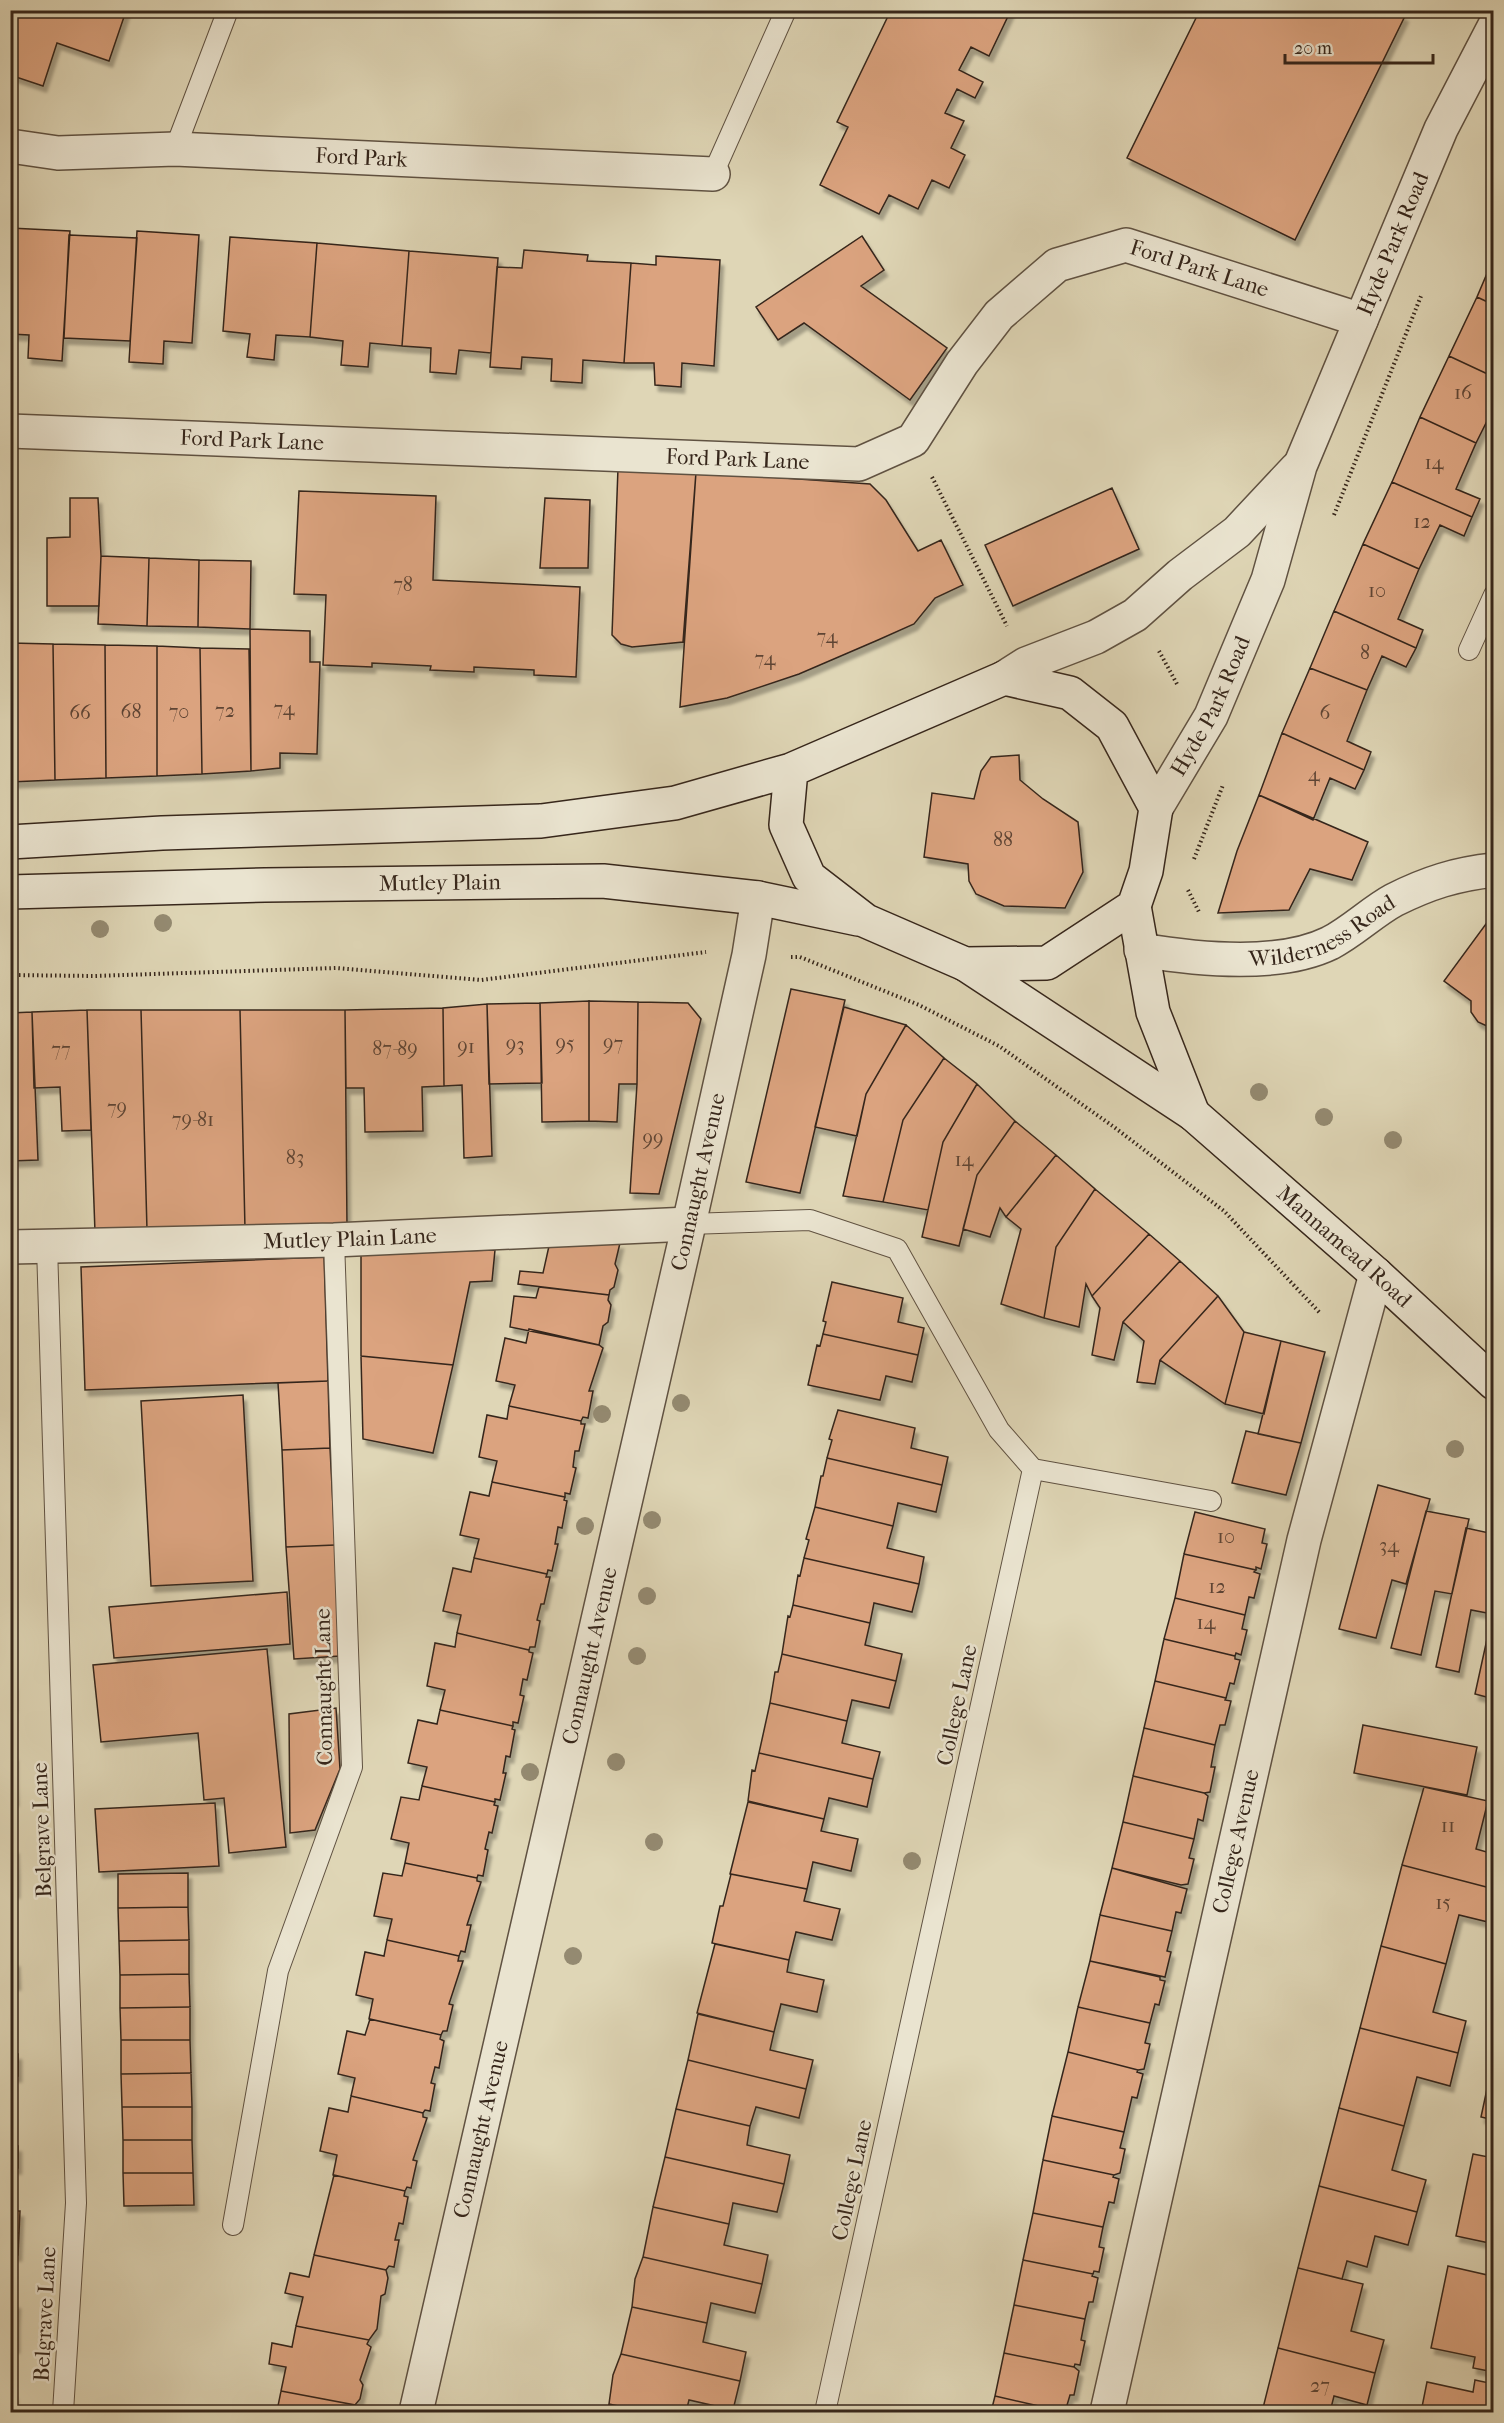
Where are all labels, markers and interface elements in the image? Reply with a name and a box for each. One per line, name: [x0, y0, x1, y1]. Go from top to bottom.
scale bar: [1285, 27, 1434, 65]
text: 20 m: [1294, 38, 1332, 59]
street label: Ford Park: [315, 143, 409, 173]
street label: Hyde Park Road: [1351, 167, 1435, 319]
street label: Ford Park Lane: [1127, 234, 1272, 303]
house number: 16: [1454, 381, 1472, 404]
street label: Ford Park Lane: [179, 425, 324, 456]
street label: Ford Park Lane: [665, 443, 810, 475]
house number: 14: [1425, 451, 1445, 474]
house number: 12: [1413, 510, 1431, 533]
house number: 78: [393, 573, 413, 596]
house number: 10: [1368, 579, 1386, 602]
house number: 74: [817, 625, 839, 648]
street label: Hyde Park Road: [1165, 631, 1256, 781]
house number: 8: [1360, 641, 1370, 664]
house number: 74: [755, 647, 777, 670]
house number: 74: [274, 697, 296, 720]
house number: 72: [215, 699, 235, 722]
house number: 68: [121, 700, 141, 723]
house number: 70: [169, 700, 189, 723]
house number: 66: [69, 701, 91, 724]
house number: 6: [1320, 701, 1331, 724]
house number: 4: [1308, 763, 1321, 786]
house number: 88: [993, 828, 1013, 851]
street label: Mutley Plain: [379, 869, 501, 897]
street label: Wilderness Road: [1247, 889, 1401, 972]
house number: 95: [555, 1032, 575, 1055]
house number: 97: [603, 1032, 623, 1055]
house number: 93: [506, 1033, 524, 1056]
house number: 91: [457, 1035, 475, 1058]
house number: 87-89: [372, 1037, 418, 1060]
house number: 77: [51, 1038, 71, 1061]
street label: Connaught Avenue: [666, 1090, 731, 1273]
house number: 79: [107, 1096, 127, 1119]
house number: 79-81: [172, 1108, 214, 1131]
house number: 99: [643, 1127, 663, 1150]
house number: 83: [286, 1146, 304, 1169]
house number: 14: [955, 1148, 975, 1171]
street label: Mannamead Road: [1271, 1180, 1418, 1314]
street label: Mutley Plain Lane: [263, 1222, 437, 1255]
house number: 10: [1217, 1525, 1235, 1548]
house number: 34: [1379, 1534, 1400, 1557]
street label: Connaught Avenue: [557, 1564, 623, 1747]
house number: 12: [1208, 1575, 1226, 1598]
street label: Connaught Lane: [310, 1608, 338, 1766]
house number: 14: [1197, 1611, 1217, 1634]
street label: College Lane: [931, 1642, 983, 1768]
street label: Belgrave Lane: [27, 1762, 57, 1898]
street label: College Avenue: [1207, 1767, 1265, 1916]
house number: 11: [1441, 1814, 1455, 1837]
house number: 15: [1435, 1891, 1451, 1914]
street label: Connaught Avenue: [448, 2038, 514, 2221]
street label: College Lane: [826, 2117, 878, 2243]
street label: Belgrave Lane: [28, 2246, 62, 2382]
house number: 27: [1310, 2374, 1330, 2397]

